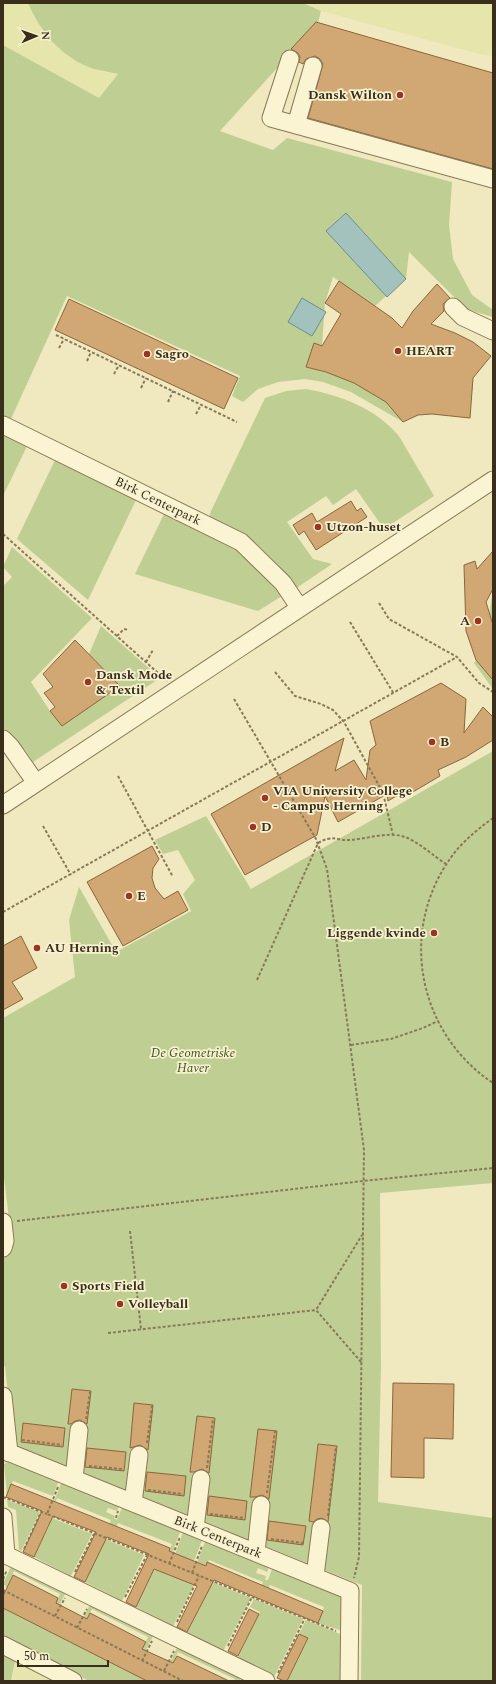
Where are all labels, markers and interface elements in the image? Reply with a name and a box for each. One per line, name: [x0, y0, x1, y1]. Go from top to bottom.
north arrow: [16, 16, 56, 56]
text: N: [37, 31, 54, 40]
place label: Dansk Wilton: [308, 85, 392, 105]
marker: Dansk Wilton: [395, 90, 405, 100]
place label: HEART: [406, 341, 454, 361]
place label: Sagro: [155, 344, 189, 364]
marker: HEART: [393, 346, 403, 356]
marker: Sagro: [142, 349, 152, 359]
street label: Birk Centerpark: [111, 471, 205, 531]
place label: Utzon-huset: [326, 517, 401, 537]
marker: Utzon-huset: [313, 522, 323, 532]
place label: A: [460, 611, 470, 631]
marker: A: [473, 616, 483, 626]
place label: Dansk Mode & Textil: [96, 665, 172, 700]
marker: Dansk Mode & Textil: [83, 677, 93, 687]
place label: B: [440, 732, 449, 752]
marker: B: [427, 737, 437, 747]
place label: VIA University College - Campus Herning: [273, 781, 412, 816]
marker: VIA University College - Campus Herning: [260, 793, 270, 803]
place label: D: [261, 817, 271, 837]
marker: D: [248, 822, 258, 832]
place label: E: [137, 886, 146, 906]
marker: E: [124, 891, 134, 901]
place label: Liggende kvinde: [327, 923, 426, 943]
marker: Liggende kvinde: [429, 928, 439, 938]
place label: AU Herning: [45, 938, 119, 958]
marker: AU Herning: [32, 943, 42, 953]
park label: De Geometriske Haver: [151, 1043, 236, 1078]
place label: Sports Field: [72, 1276, 145, 1296]
marker: Sports Field: [59, 1281, 69, 1291]
place label: Volleyball: [128, 1294, 188, 1314]
marker: Volleyball: [115, 1299, 125, 1309]
street label: Birk Centerpark: [171, 1510, 265, 1564]
scale bar: [18, 1642, 108, 1668]
text: 50 m: [24, 1647, 49, 1666]

